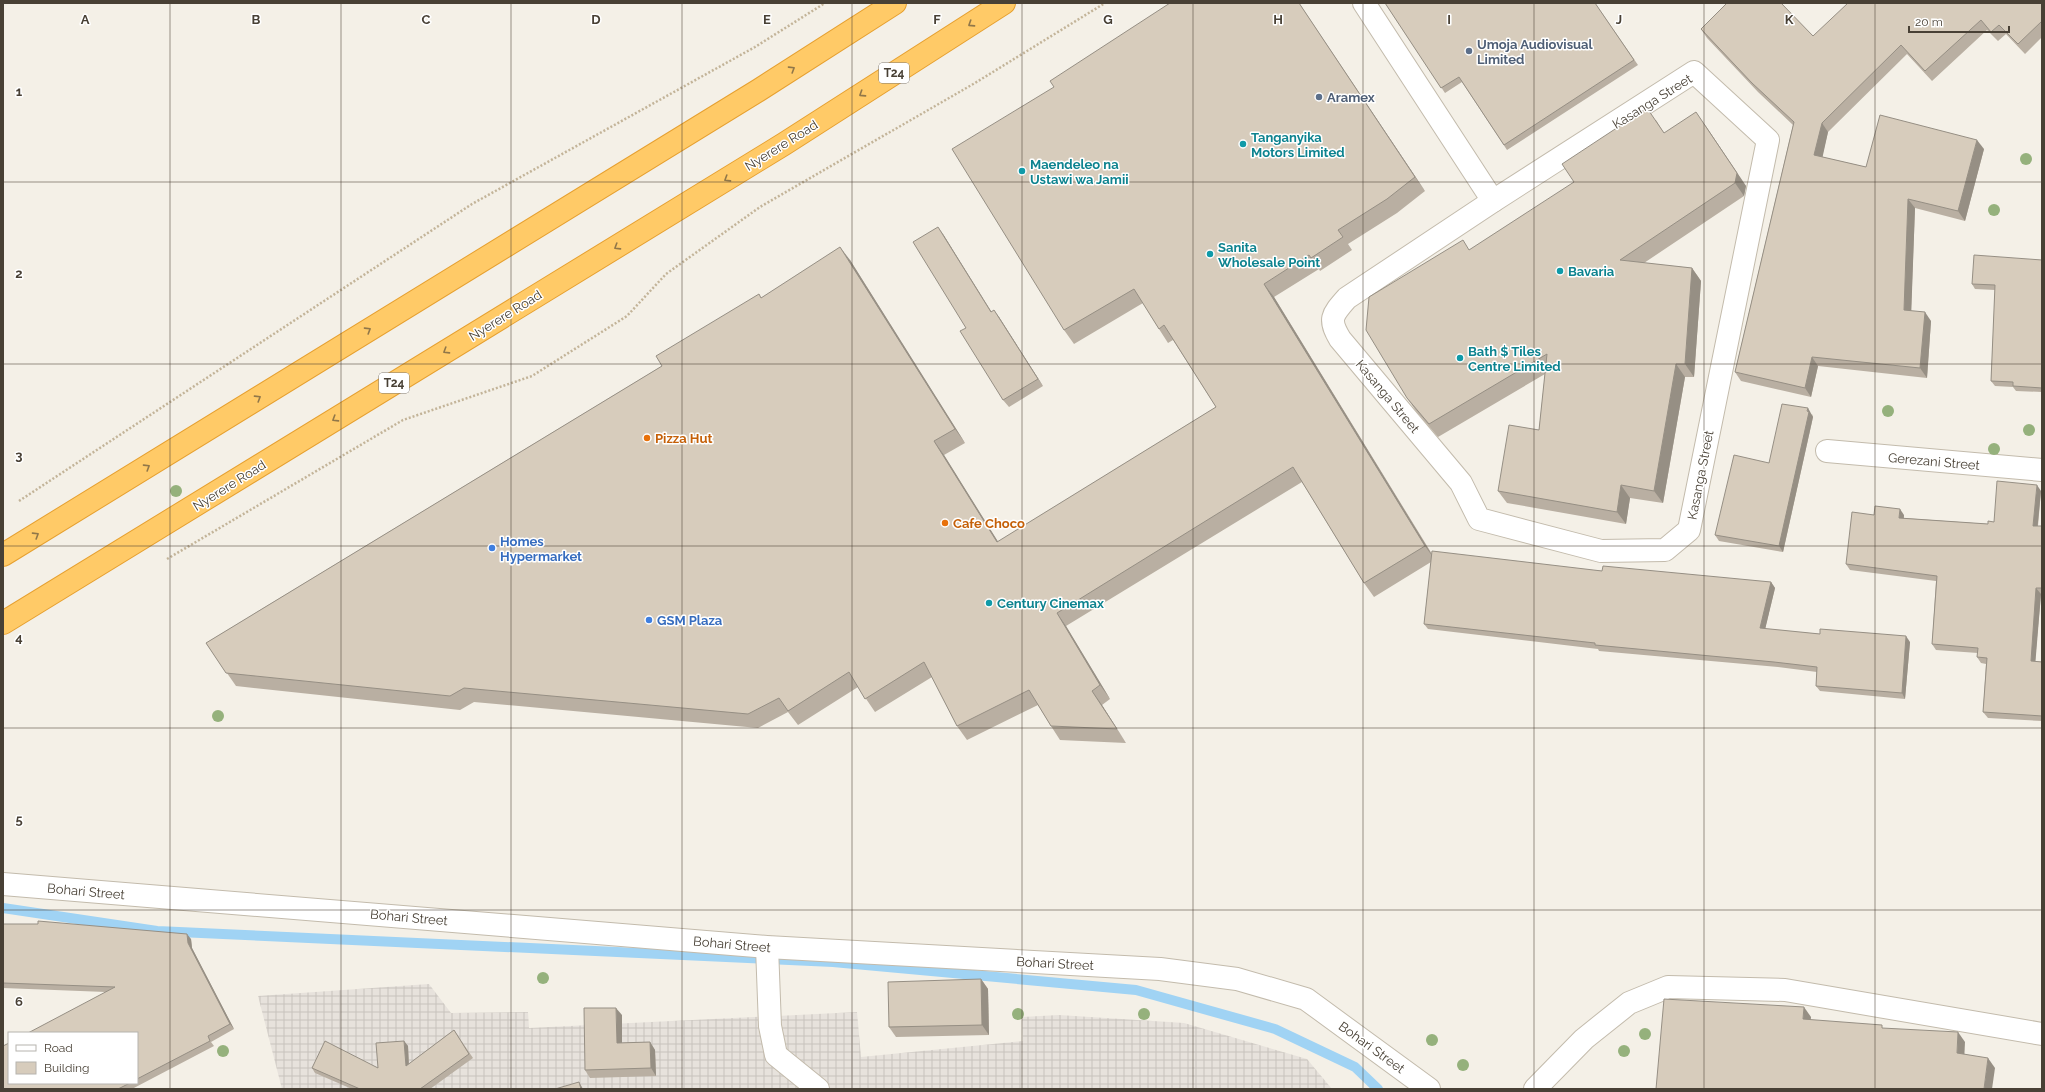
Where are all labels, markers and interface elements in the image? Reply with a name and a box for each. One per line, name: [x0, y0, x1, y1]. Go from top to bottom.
scale bar: [1909, 8, 2009, 34]
text: A: [81, 12, 90, 27]
text: B: [252, 12, 261, 27]
text: C: [422, 12, 431, 27]
text: D: [591, 12, 601, 27]
text: E: [763, 12, 771, 27]
text: F: [933, 12, 941, 27]
text: G: [1103, 12, 1113, 27]
text: H: [1273, 12, 1283, 27]
text: I: [1447, 12, 1451, 27]
text: J: [1616, 12, 1622, 27]
text: K: [1785, 12, 1794, 27]
text: 20 m: [1915, 15, 1943, 29]
one-way arrow: [968, 19, 975, 27]
place label: Umoja Audiovisual Limited: [1477, 37, 1594, 67]
marker: Umoja Audiovisual Limited: [1464, 46, 1474, 56]
road number: T24: [879, 63, 909, 83]
one-way arrow: [788, 66, 795, 73]
street label: Kasanga Street: [1610, 71, 1695, 132]
text: 1: [16, 84, 23, 99]
one-way arrow: [859, 89, 866, 96]
place label: Aramex: [1327, 90, 1375, 105]
marker: Aramex: [1314, 92, 1324, 102]
street label: Nyerere Road: [742, 117, 820, 174]
place label: Tanganyika Motors Limited: [1251, 130, 1345, 160]
marker: Tanganyika Motors Limited: [1238, 139, 1248, 149]
place label: Maendeleo na Ustawi wa Jamii: [1030, 157, 1129, 187]
marker: Maendeleo na Ustawi wa Jamii: [1017, 166, 1027, 176]
one-way arrow: [724, 174, 731, 181]
place label: Sanita Wholesale Point: [1218, 240, 1320, 270]
one-way arrow: [614, 242, 621, 249]
marker: Sanita Wholesale Point: [1205, 249, 1215, 259]
place label: Bavaria: [1568, 264, 1615, 279]
text: 2: [15, 266, 23, 281]
marker: Bavaria: [1555, 266, 1565, 276]
street label: Nyerere Road: [466, 287, 544, 344]
one-way arrow: [364, 328, 371, 335]
place label: Bath $ Tiles Centre Limited: [1468, 344, 1561, 374]
one-way arrow: [443, 347, 450, 354]
marker: Bath $ Tiles Centre Limited: [1455, 353, 1465, 363]
street label: Kasanga Street: [1353, 357, 1423, 436]
road number: T24: [379, 373, 409, 393]
one-way arrow: [254, 396, 261, 403]
one-way arrow: [332, 415, 339, 422]
street label: Kasanga Street: [1684, 428, 1717, 521]
place label: Pizza Hut: [655, 431, 713, 446]
marker: Pizza Hut: [642, 433, 652, 443]
text: 3: [15, 448, 23, 463]
street label: Gerezani Street: [1887, 450, 1981, 473]
street label: Nyerere Road: [190, 457, 268, 514]
one-way arrow: [143, 464, 150, 471]
place label: Cafe Choco: [953, 516, 1025, 531]
marker: Cafe Choco: [940, 518, 950, 528]
one-way arrow: [32, 532, 39, 540]
place label: Homes Hypermarket: [500, 534, 582, 564]
marker: Homes Hypermarket: [487, 543, 497, 553]
place label: Century Cinemax: [997, 596, 1104, 611]
marker: Century Cinemax: [984, 598, 994, 608]
place label: GSM Plaza: [657, 613, 723, 628]
marker: GSM Plaza: [644, 615, 654, 625]
text: 4: [15, 630, 23, 645]
text: 5: [15, 812, 23, 827]
street label: Bohari Street: [47, 881, 126, 902]
street label: Bohari Street: [370, 907, 449, 928]
street label: Bohari Street: [693, 934, 772, 955]
street label: Bohari Street: [1016, 954, 1095, 973]
text: 6: [15, 994, 23, 1009]
street label: Bohari Street: [1336, 1018, 1408, 1077]
legend: [8, 1032, 138, 1084]
text: Road: [44, 1041, 73, 1055]
text: Building: [44, 1061, 90, 1075]

